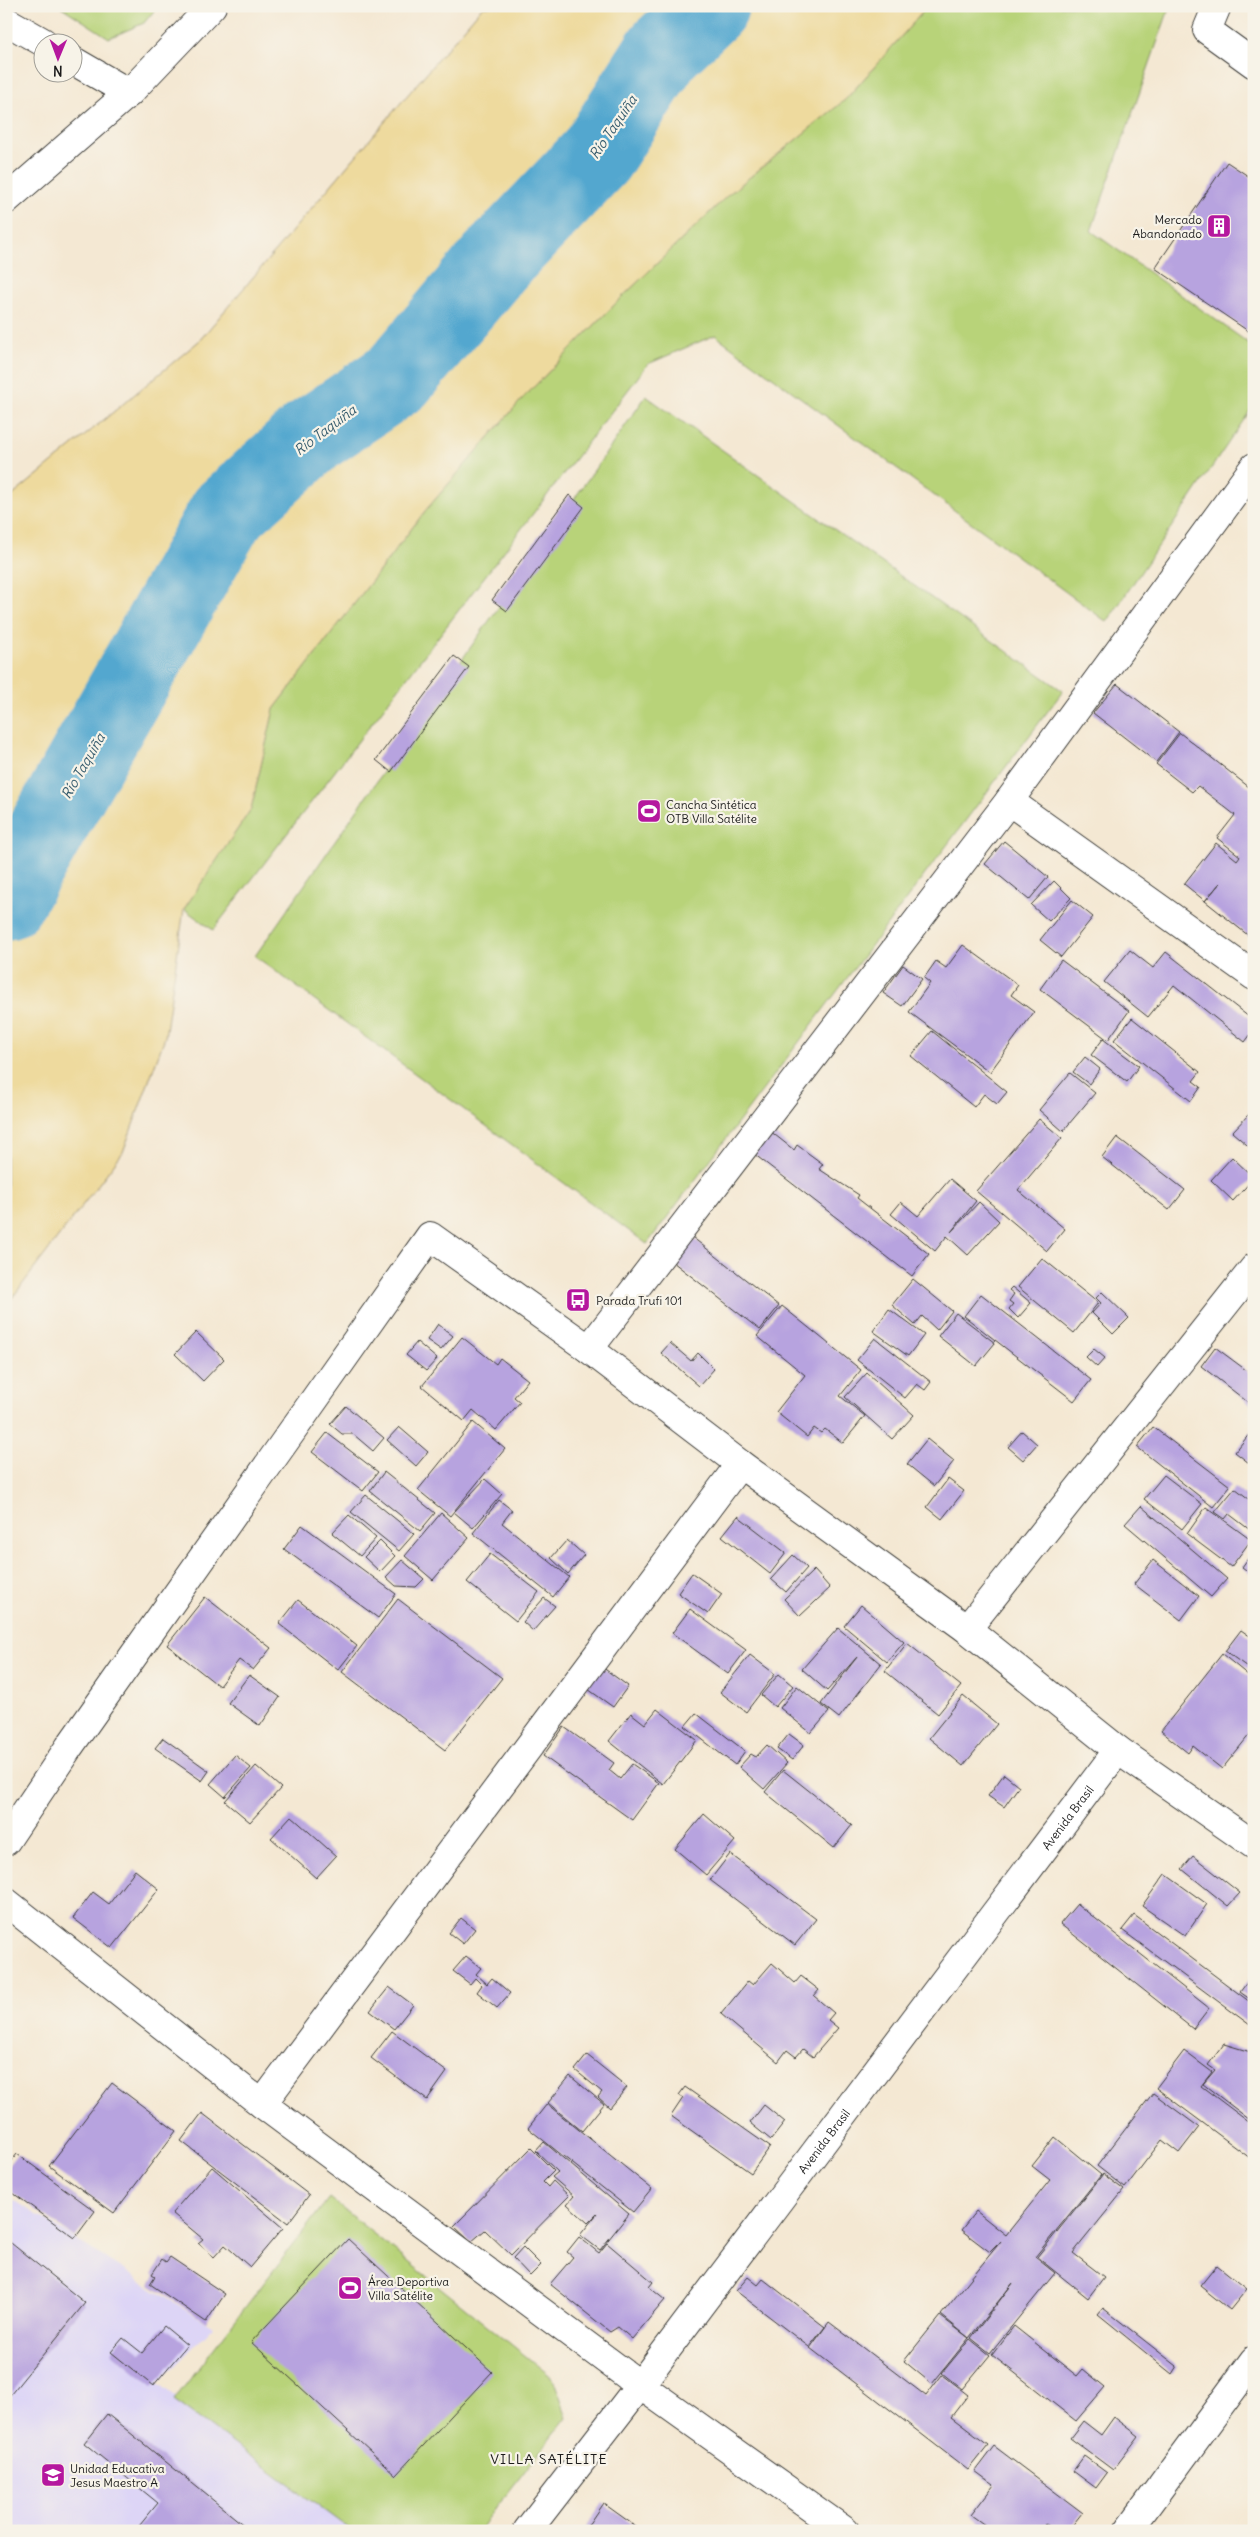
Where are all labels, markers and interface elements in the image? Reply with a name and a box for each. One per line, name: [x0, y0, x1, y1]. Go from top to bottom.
north arrow: [32, 32, 82, 82]
text: N: [53, 62, 63, 80]
water label: Río Taquiña: [585, 91, 641, 162]
place label: Mercado Abandonado: [1133, 212, 1202, 241]
building icon: Mercado Abandonado: [1206, 213, 1232, 239]
water label: Río Taquiña: [291, 400, 360, 459]
water label: Río Taquiña: [57, 729, 109, 802]
place label: Cancha Sintética OTB Villa Satélite: [666, 797, 757, 826]
sports icon: Cancha Sintética OTB Villa Satélite: [636, 798, 662, 824]
bus stop icon: Parada Trufi 101: [565, 1287, 591, 1313]
place label: Parada Trufi 101: [596, 1293, 682, 1308]
street label: Avenida Brasil: [1038, 1782, 1096, 1853]
street label: Avenida Brasil: [795, 2106, 853, 2176]
place label: Área Deportiva Villa Satélite: [368, 2274, 449, 2303]
sports icon: Área Deportiva Villa Satélite: [337, 2275, 363, 2301]
district label: VILLA SATÉLITE: [490, 2450, 608, 2468]
place label: Unidad Educativa Jesus Maestro A: [70, 2461, 165, 2490]
school or university icon: Unidad Educativa Jesus Maestro A: [40, 2462, 66, 2488]

